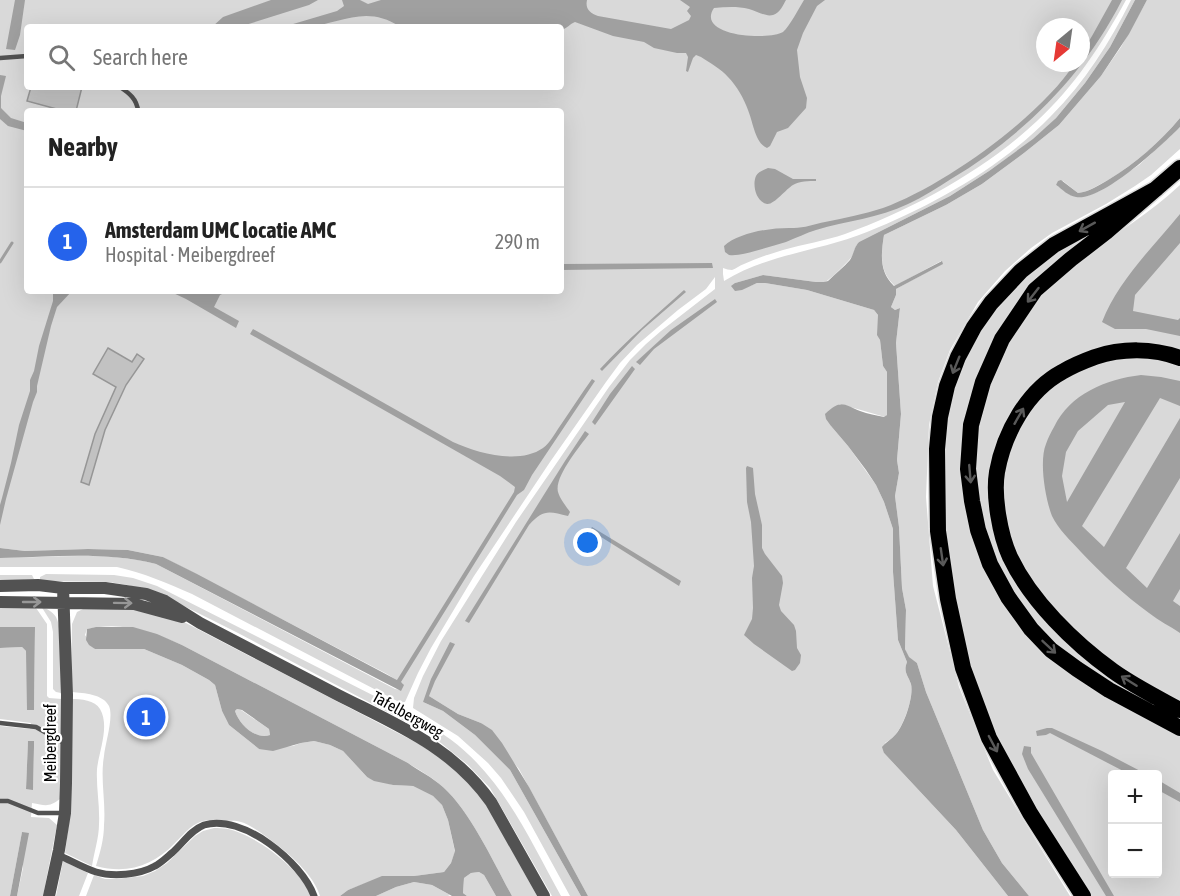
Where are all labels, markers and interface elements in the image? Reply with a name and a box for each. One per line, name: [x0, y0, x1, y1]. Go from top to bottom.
north arrow: [1036, 18, 1090, 72]
search box: [24, 24, 564, 90]
icon: search: [45, 41, 78, 74]
text: Search here: [93, 44, 188, 70]
text: Nearby: [48, 132, 118, 162]
text: Amsterdam UMC locatie AMC: [105, 217, 336, 243]
one-way arrow: [1078, 222, 1096, 233]
text: 1: [63, 230, 72, 253]
text: 290 m: [495, 230, 540, 253]
text: Hospital · Meibergdreef: [105, 243, 275, 266]
one-way arrow: [1026, 287, 1039, 303]
one-way arrow: [949, 355, 960, 374]
one-way arrow: [1013, 408, 1025, 425]
one-way arrow: [964, 464, 975, 484]
your location: [573, 528, 602, 557]
one-way arrow: [936, 547, 947, 567]
one-way arrow: [22, 596, 42, 608]
one-way arrow: [112, 598, 132, 609]
one-way arrow: [1042, 640, 1057, 654]
one-way arrow: [1121, 675, 1138, 687]
street label: Tafelbergweg: [369, 687, 447, 742]
pin: 1: [126, 694, 166, 740]
street label: Meibergdreef: [41, 703, 60, 782]
one-way arrow: [987, 735, 999, 753]
map controls: [1108, 770, 1162, 878]
button: +: [1108, 770, 1162, 824]
button: −: [1108, 824, 1162, 878]

